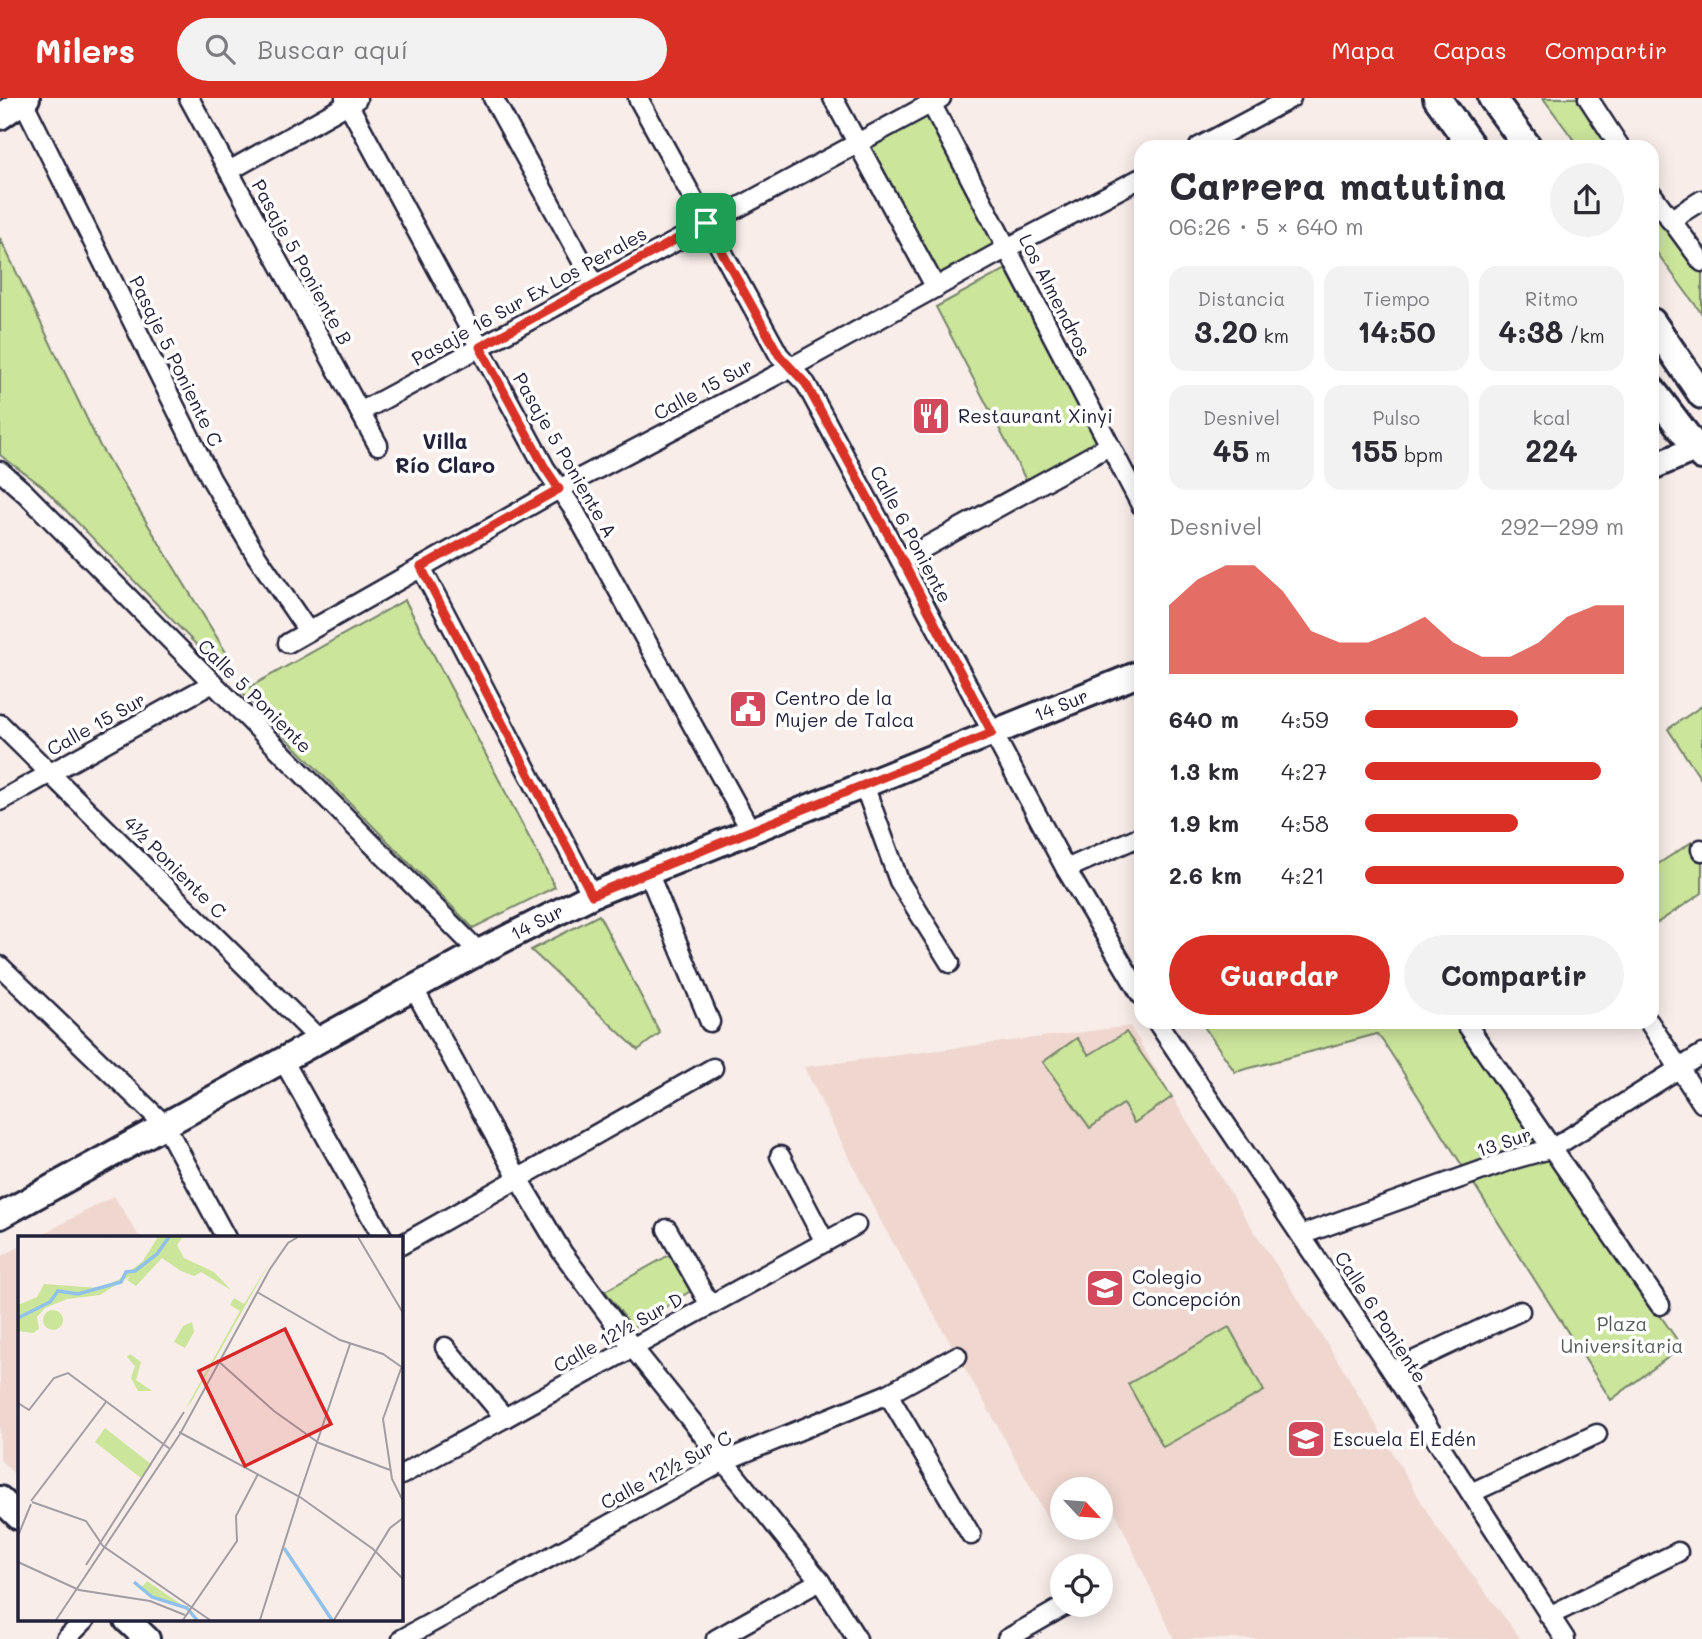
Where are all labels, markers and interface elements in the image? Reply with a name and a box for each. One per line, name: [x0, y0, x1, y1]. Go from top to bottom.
search box: [177, 18, 667, 81]
text: Milers: [35, 28, 135, 71]
icon: search: [201, 30, 239, 68]
text: Buscar aquí: [257, 32, 408, 66]
text: Mapa: [1331, 34, 1395, 65]
text: Capas: [1433, 34, 1507, 65]
text: Compartir: [1545, 34, 1667, 65]
text: Carrera matutina: [1169, 160, 1507, 210]
button: share: [1550, 163, 1624, 237]
street label: Pasaje 5 Poniente B: [247, 175, 358, 349]
pin: [676, 193, 736, 253]
icon: arrive: [687, 204, 725, 242]
text: 06:26 · 5 × 640 m: [1169, 211, 1364, 241]
street label: Pasaje 16 Sur Ex Los Perales: [407, 220, 651, 371]
street label: Los Almendros: [1014, 229, 1097, 360]
street label: Pasaje 5 Poniente C: [124, 271, 229, 450]
text: Distancia: [1198, 286, 1285, 311]
text: Tiempo: [1363, 286, 1430, 311]
text: Ritmo: [1525, 286, 1578, 311]
text: 3.20: [1194, 311, 1258, 351]
text: 14:50: [1357, 311, 1436, 351]
text: 4:38: [1498, 311, 1563, 351]
text: km: [1258, 323, 1289, 348]
text: /km: [1563, 323, 1605, 348]
street label: Calle 15 Sur: [649, 352, 757, 425]
street label: Pasaje 5 Poniente A: [508, 368, 623, 542]
restaurant icon: Restaurant Xinyi: [910, 395, 952, 437]
place label: Restaurant Xinyi: [958, 403, 1113, 428]
text: Desnivel: [1203, 405, 1280, 430]
text: Pulso: [1373, 405, 1420, 430]
text: kcal: [1533, 405, 1570, 430]
district label: Villa Río Claro: [395, 427, 495, 478]
text: 45: [1213, 430, 1249, 470]
text: 155: [1350, 430, 1398, 470]
text: 224: [1525, 430, 1578, 470]
text: m: [1249, 442, 1270, 467]
text: bpm: [1398, 442, 1443, 467]
street label: Calle 6 Poniente: [865, 461, 958, 607]
text: Desnivel: [1169, 511, 1262, 541]
text: 292–299 m: [1500, 511, 1624, 541]
street label: Calle 5 Poniente: [193, 633, 318, 758]
street label: 14 Sur: [1030, 682, 1092, 727]
place label: Centro de la Mujer de Talca: [775, 685, 914, 732]
street label: Calle 15 Sur: [42, 686, 150, 761]
public building icon: Centro de la Mujer de Talca: [727, 688, 769, 730]
text: 640 m: [1169, 704, 1239, 734]
text: 4:59: [1281, 704, 1329, 734]
text: 1.3 km: [1169, 756, 1239, 786]
text: 4:27: [1281, 756, 1327, 786]
text: 1.9 km: [1169, 808, 1239, 838]
text: 4:58: [1281, 808, 1329, 838]
street label: 4½ Poniente C: [119, 810, 232, 923]
text: 2.6 km: [1169, 860, 1242, 890]
text: 4:21: [1281, 860, 1325, 890]
street label: 14 Sur: [506, 898, 568, 945]
button: Guardar: [1169, 935, 1390, 1015]
button: Compartir: [1404, 935, 1624, 1015]
street label: 13 Sur: [1473, 1121, 1535, 1162]
inset map: [18, 1236, 402, 1622]
street label: Calle 6 Poniente: [1330, 1246, 1433, 1387]
place label: Colegio Concepción: [1132, 1264, 1241, 1311]
school or university icon: Colegio Concepción: [1084, 1267, 1126, 1309]
street label: Calle 12½ Sur D: [549, 1286, 687, 1378]
park label: Plaza Universitaria: [1561, 1311, 1683, 1358]
school or university icon: Escuela El Edén: [1285, 1418, 1327, 1460]
street label: Calle 12½ Sur C: [596, 1424, 736, 1515]
place label: Escuela El Edén: [1333, 1426, 1476, 1451]
north arrow: [1050, 1477, 1113, 1540]
map controls: [1050, 1477, 1113, 1617]
button: locate: [1050, 1554, 1113, 1617]

